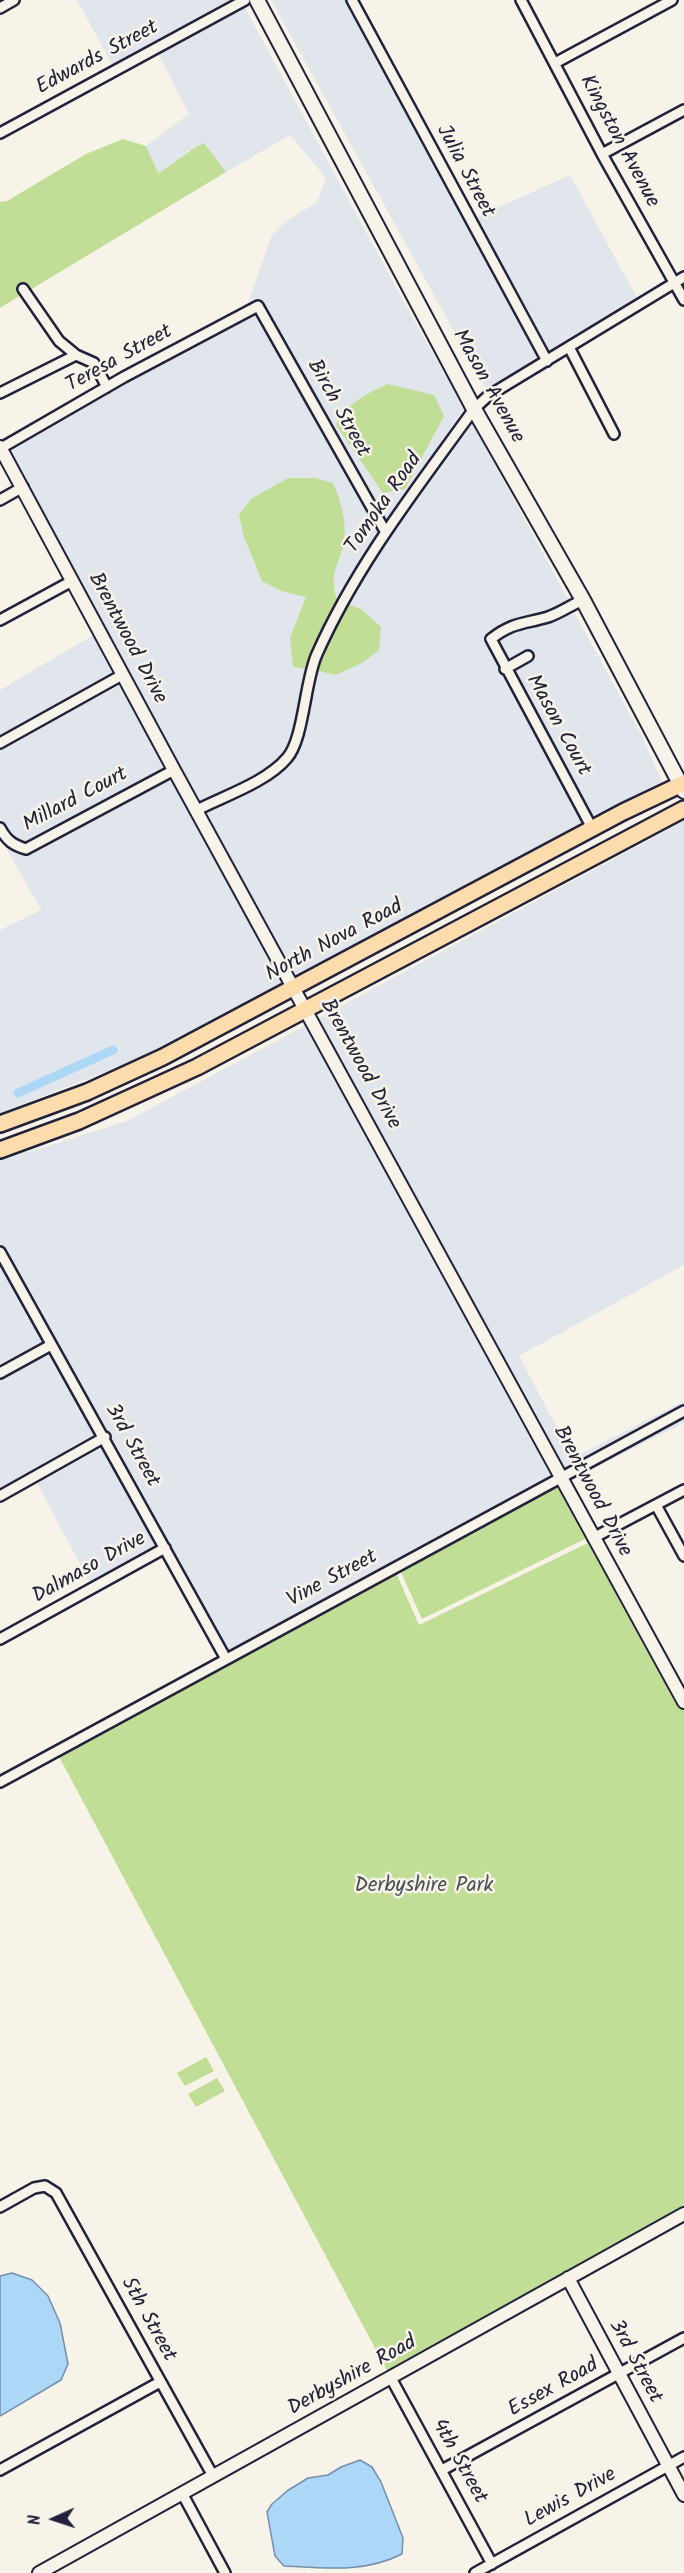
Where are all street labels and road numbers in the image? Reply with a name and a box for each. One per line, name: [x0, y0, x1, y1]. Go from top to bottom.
street label: Edwards Street: [33, 16, 163, 102]
street label: Kingston Avenue: [572, 71, 664, 213]
street label: Julia Street: [429, 121, 499, 223]
street label: Teresa Street: [62, 320, 178, 400]
street label: Mason Avenue: [445, 326, 529, 448]
street label: Birch Street: [300, 356, 374, 462]
street label: Tomoka Road: [341, 449, 429, 559]
street label: Brentwood Drive: [81, 569, 171, 709]
street label: Mason Court: [519, 671, 595, 781]
street label: Millard Court: [19, 763, 133, 839]
street label: North Nova Road: [262, 895, 408, 989]
street label: Brentwood Drive: [313, 995, 405, 1135]
street label: 3rd Street: [98, 1400, 164, 1492]
street label: Brentwood Drive: [546, 1422, 636, 1562]
street label: Dalmaso Drive: [29, 1527, 151, 1611]
street label: Vine Street: [284, 1546, 382, 1614]
street label: 5th Street: [114, 2274, 180, 2366]
street label: 3rd Street: [601, 2316, 667, 2408]
street label: Derbyshire Road: [284, 2331, 422, 2423]
street label: Essex Road: [505, 2354, 603, 2424]
street label: 4th Street: [425, 2415, 491, 2509]
street label: Lewis Drive: [521, 2463, 621, 2535]

